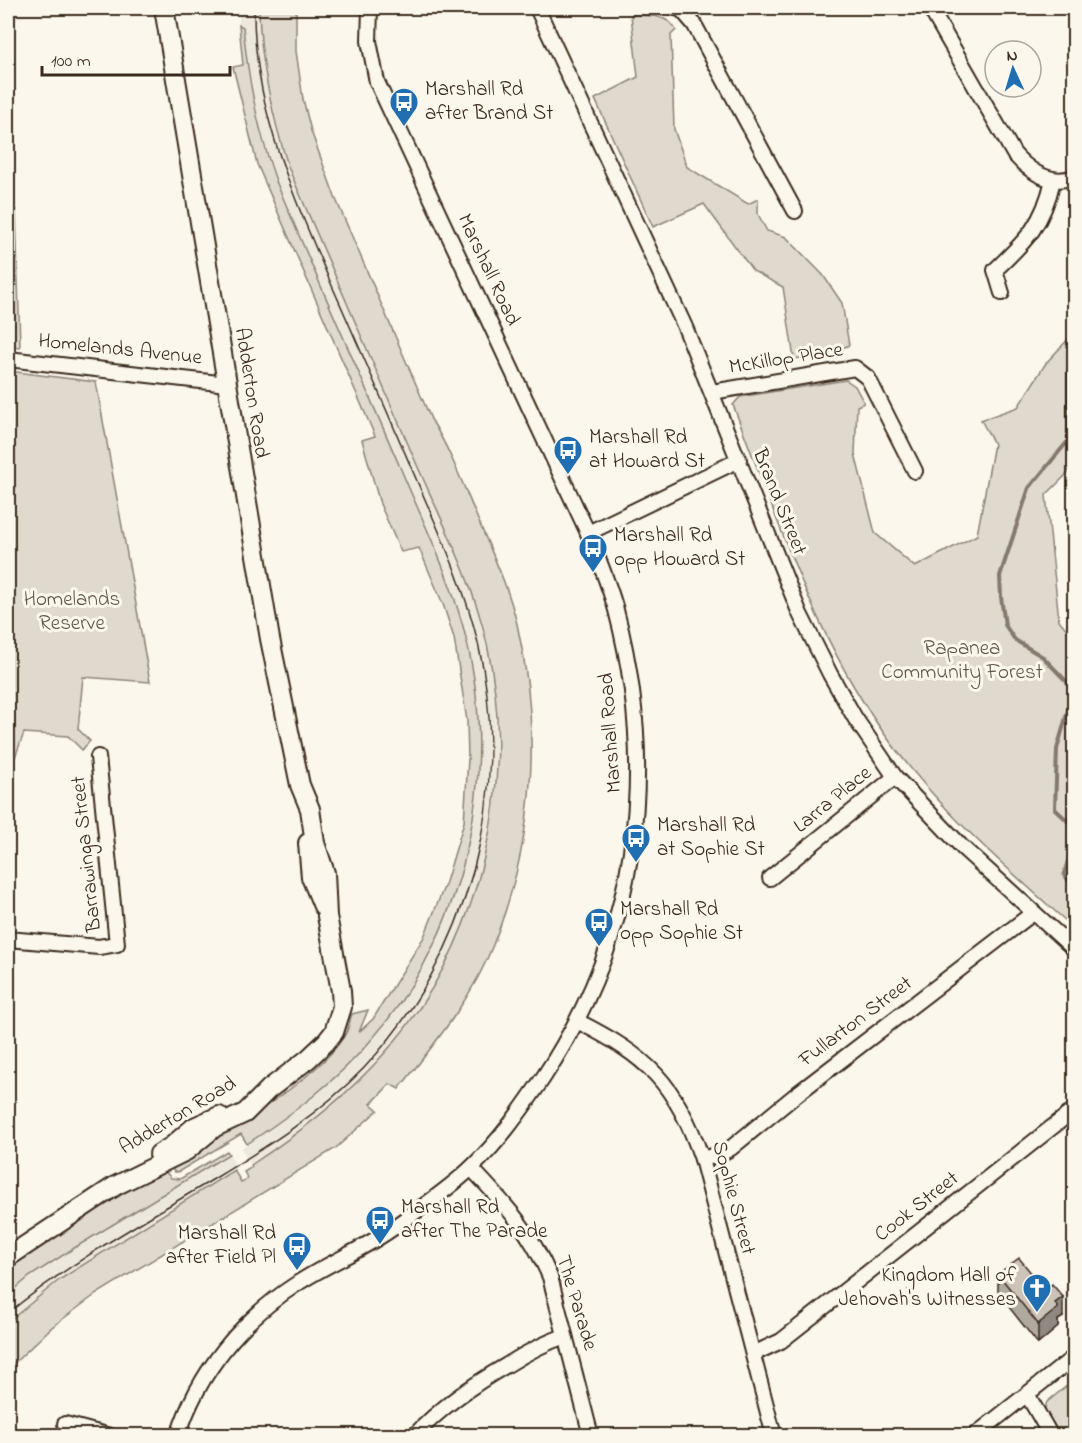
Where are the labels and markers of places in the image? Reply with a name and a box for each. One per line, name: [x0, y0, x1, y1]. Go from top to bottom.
place label: Marshall Rd after Brand St: [425, 75, 553, 129]
bus stop icon: Marshall Rd after Brand St: [388, 86, 420, 128]
place label: Marshall Rd at Howard St: [589, 423, 705, 477]
bus stop icon: Marshall Rd at Howard St: [552, 434, 584, 476]
place label: Marshall Rd opp Howard St: [614, 521, 745, 575]
bus stop icon: Marshall Rd opp Howard St: [577, 532, 609, 574]
place label: Marshall Rd at Sophie St: [657, 811, 765, 865]
bus stop icon: Marshall Rd at Sophie St: [620, 822, 652, 864]
place label: Marshall Rd opp Sophie St: [620, 895, 743, 949]
bus stop icon: Marshall Rd opp Sophie St: [583, 906, 615, 948]
place label: Marshall Rd after The Parade: [401, 1193, 548, 1247]
bus stop icon: Marshall Rd after The Parade: [364, 1204, 396, 1246]
place label: Marshall Rd after Field Pl: [166, 1219, 276, 1273]
bus stop icon: Marshall Rd after Field Pl: [281, 1230, 313, 1272]
place label: Kingdom Hall of Jehovah's Witnesses: [839, 1261, 1016, 1315]
church icon: Kingdom Hall of Jehovah's Witnesses: [1021, 1272, 1053, 1314]

